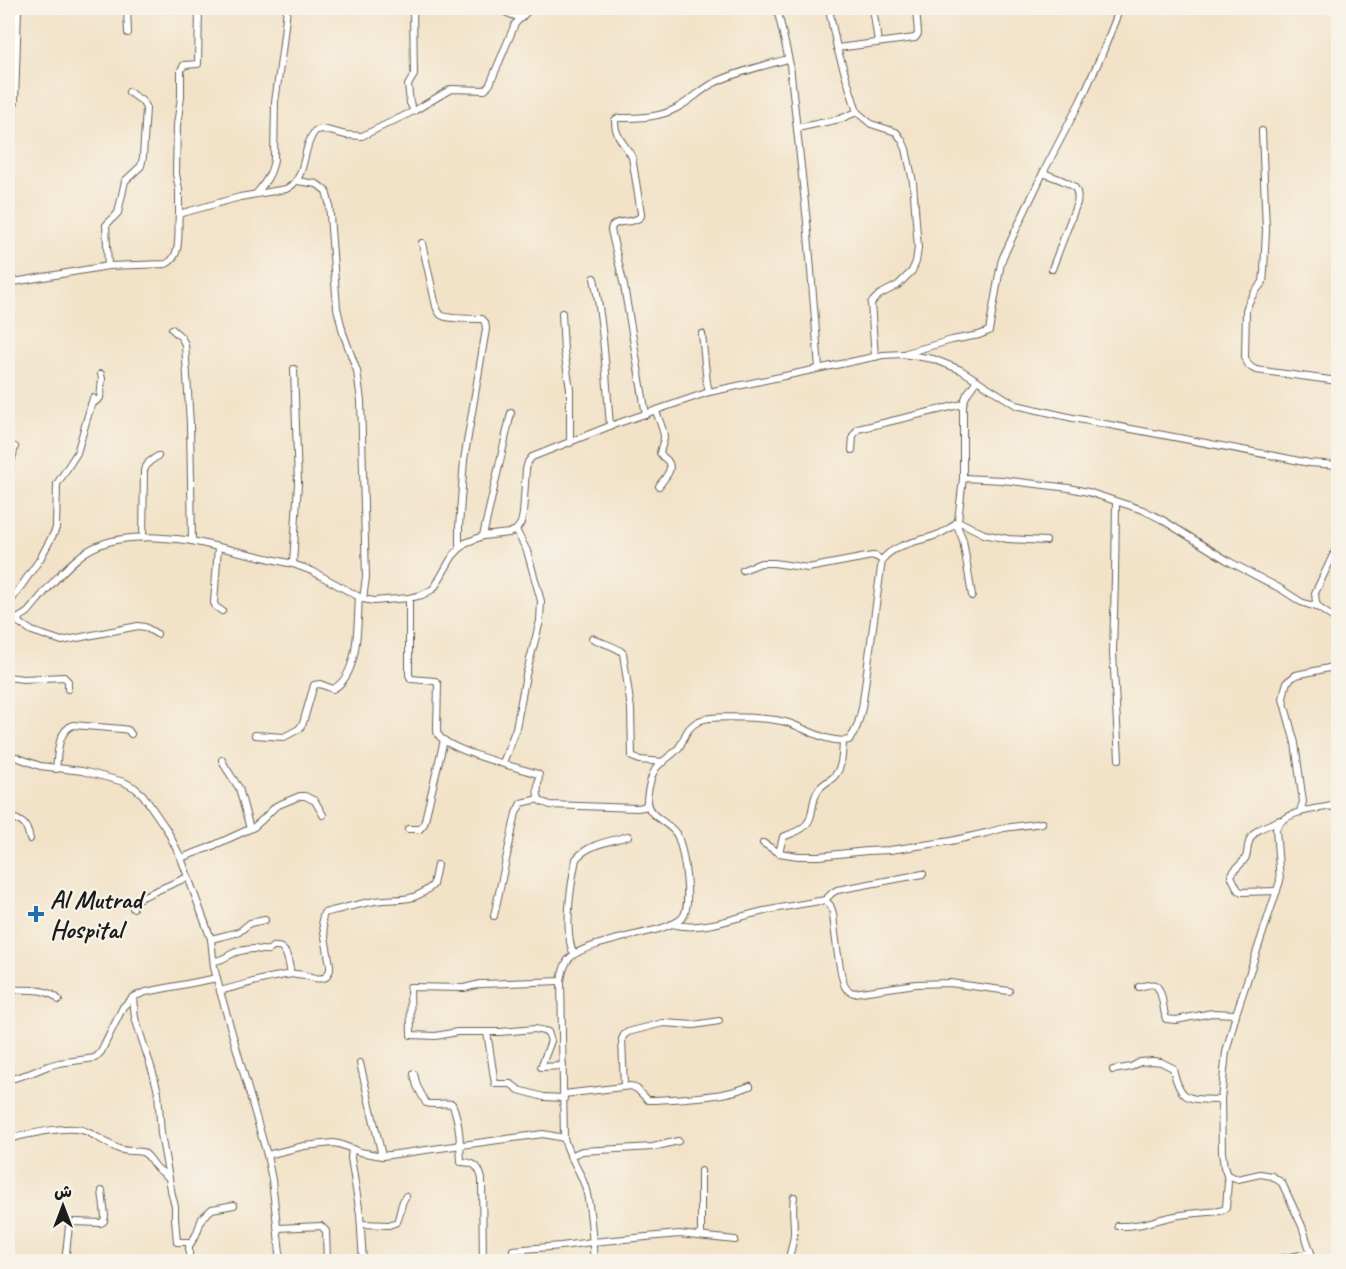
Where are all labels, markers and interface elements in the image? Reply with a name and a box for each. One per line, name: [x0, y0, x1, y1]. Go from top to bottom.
place label: Al Mutrad Hospital: [50, 883, 146, 946]
marker: Al Mutrad Hospital: [27, 905, 45, 923]
north arrow: [33, 1176, 93, 1236]
text: ش: [54, 1182, 72, 1202]

